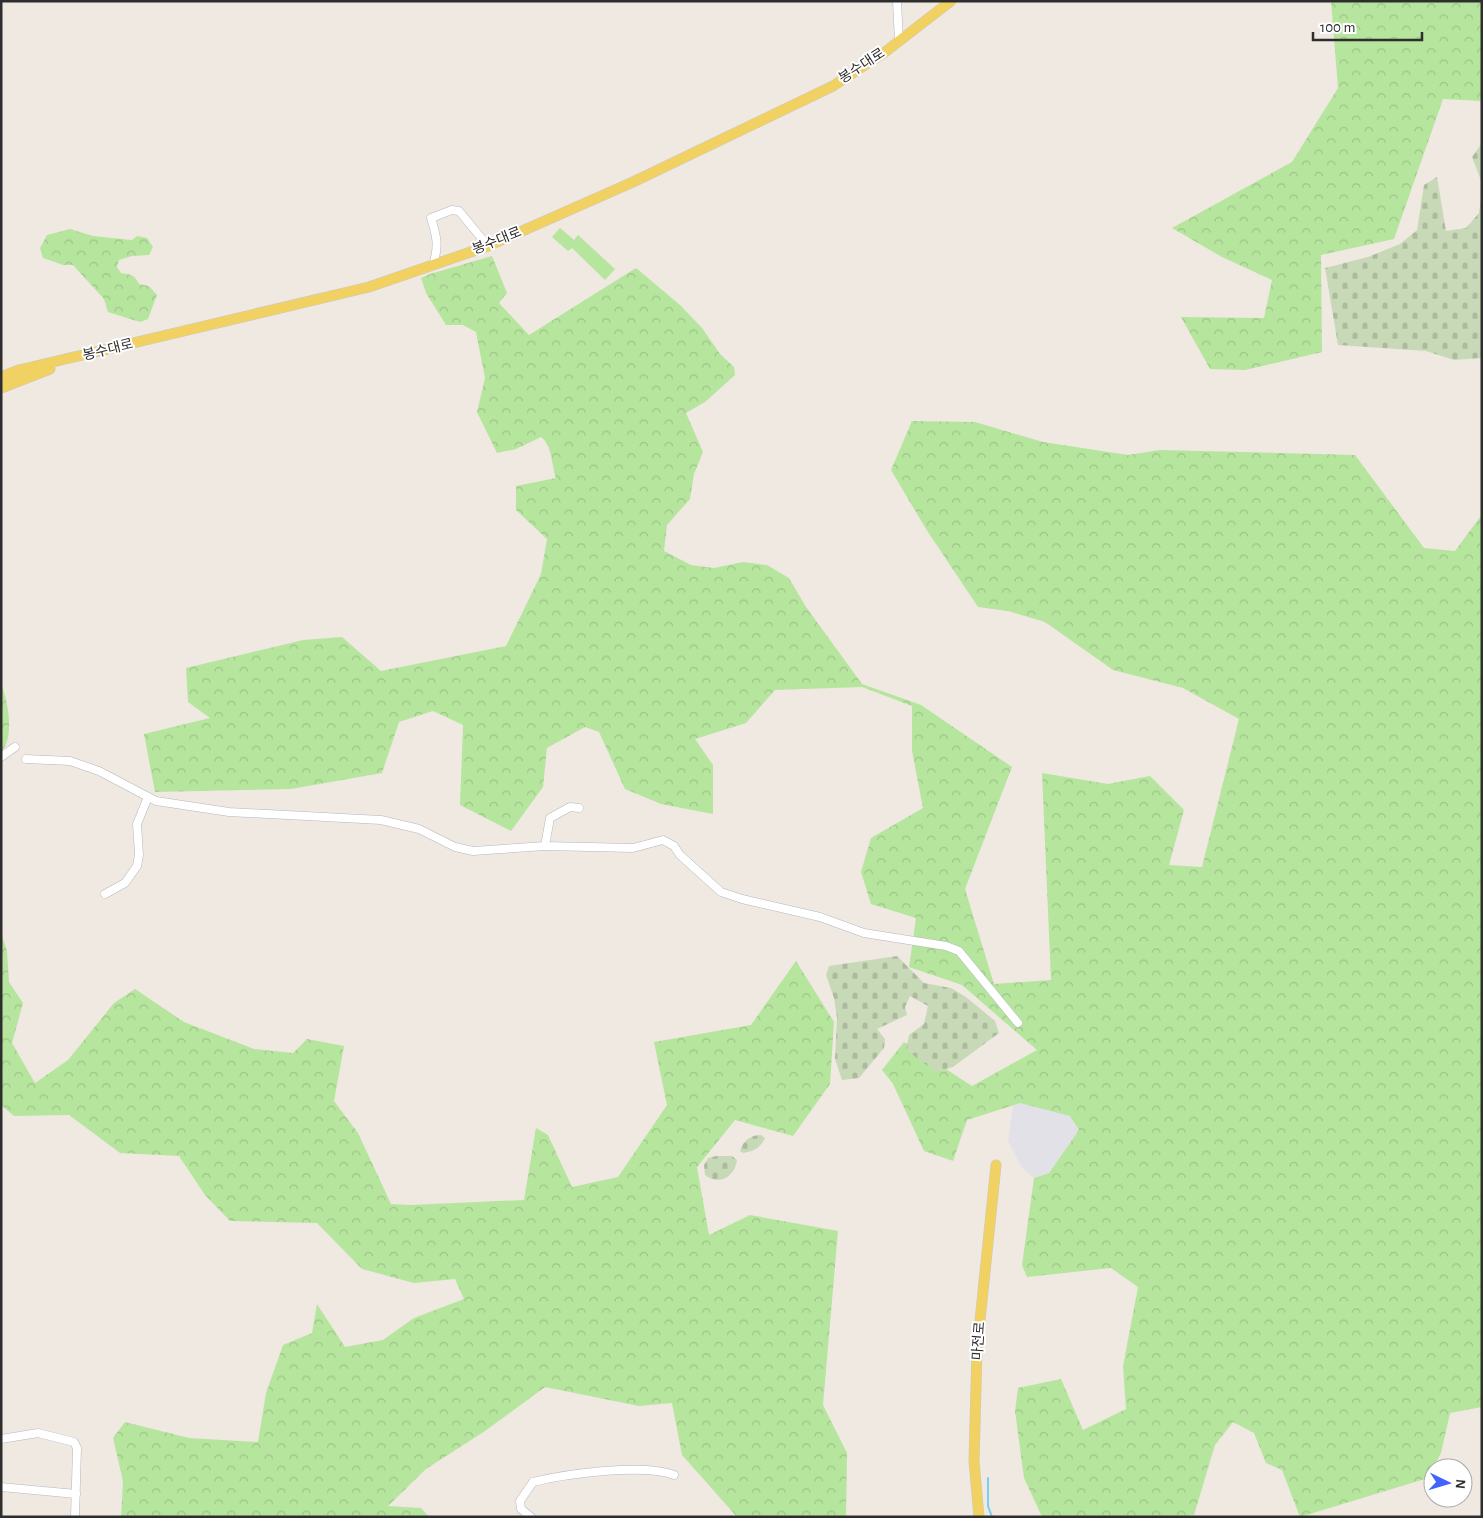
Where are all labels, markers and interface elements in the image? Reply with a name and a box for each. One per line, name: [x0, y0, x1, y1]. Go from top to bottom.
scale bar: [1313, 10, 1422, 42]
text: 100 m: [1320, 20, 1355, 35]
street label: 봉수대로: [836, 45, 888, 86]
street label: 봉수대로: [470, 224, 524, 257]
street label: 봉수대로: [81, 336, 135, 363]
street label: 마전로: [970, 1321, 987, 1361]
north arrow: [1423, 1458, 1473, 1508]
text: N: [1453, 1479, 1467, 1490]

